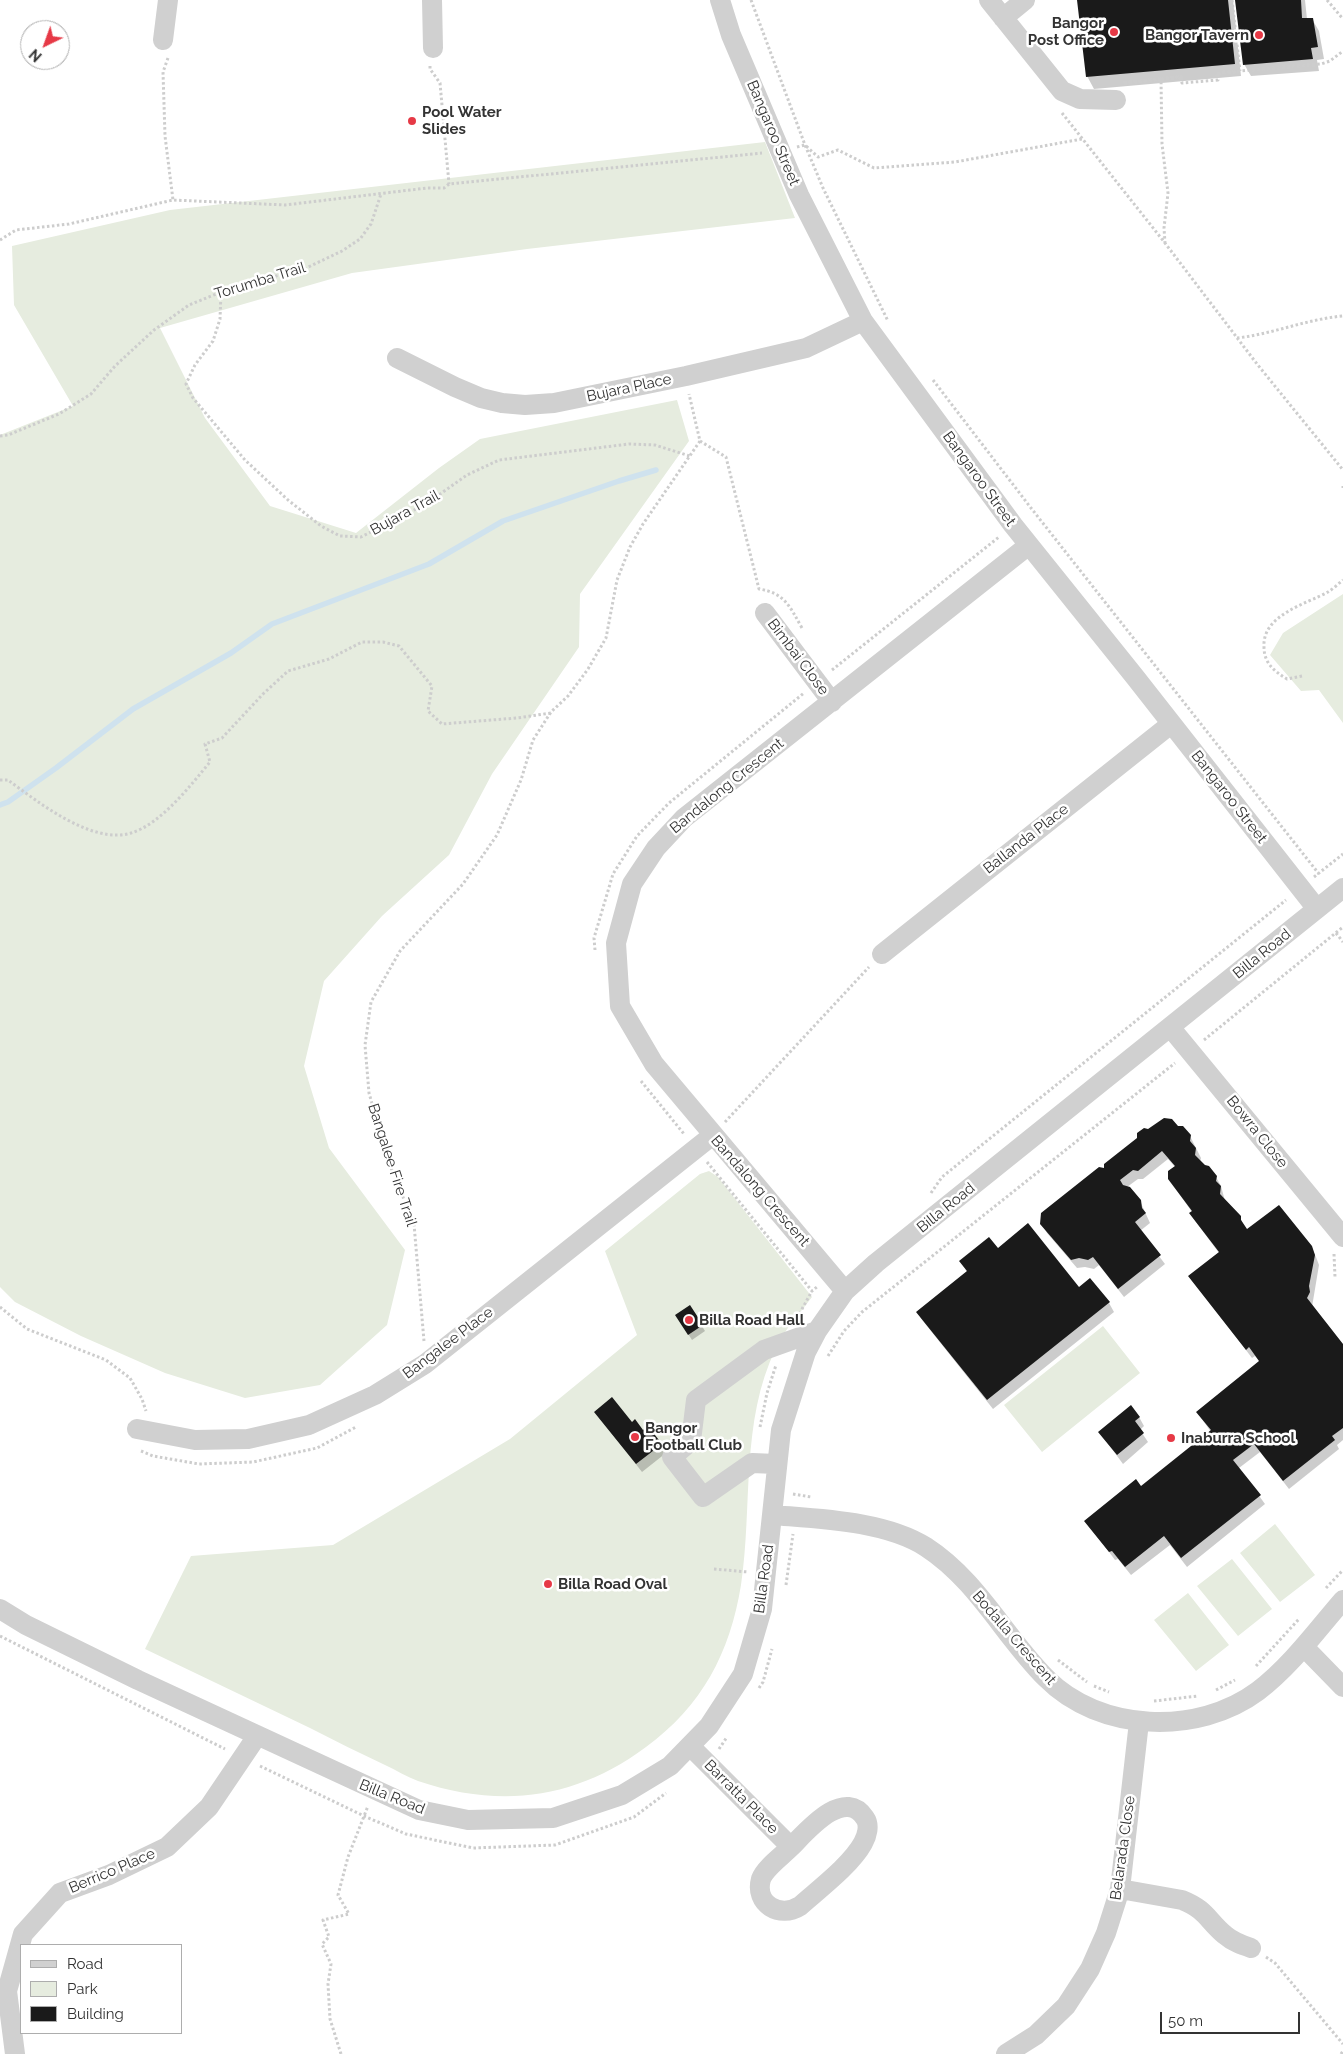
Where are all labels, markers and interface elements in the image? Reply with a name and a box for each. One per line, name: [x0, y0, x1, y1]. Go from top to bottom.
place label: Bangor Post Office: [1028, 14, 1104, 49]
north arrow: [20, 20, 70, 70]
marker: Bangor Post Office: [1108, 26, 1120, 38]
place label: Bangor Tavern: [1145, 26, 1249, 44]
marker: Bangor Tavern: [1253, 29, 1265, 41]
text: N: [26, 46, 45, 65]
street label: Bangaroo Street: [743, 78, 803, 188]
place label: Pool Water Slides: [422, 103, 502, 138]
marker: Pool Water Slides: [406, 115, 418, 127]
street label: Torumba Trail: [212, 259, 308, 303]
street label: Bujara Place: [585, 370, 673, 406]
street label: Bangaroo Street: [939, 428, 1019, 530]
street label: Bujara Trail: [367, 487, 443, 539]
street label: Bimbai Close: [763, 615, 833, 699]
street label: Bandalong Crescent: [666, 735, 788, 837]
street label: Bangaroo Street: [1187, 747, 1271, 847]
street label: Ballanda Place: [980, 800, 1072, 878]
street label: Billa Road: [1229, 925, 1295, 983]
street label: Bowra Close: [1222, 1092, 1292, 1172]
street label: Bangalee Fire Trail: [364, 1101, 420, 1229]
street label: Bandalong Crescent: [707, 1132, 813, 1250]
street label: Billa Road: [913, 1179, 979, 1237]
street label: Bangalee Place: [399, 1303, 497, 1383]
place label: Billa Road Hall: [699, 1311, 805, 1329]
marker: Billa Road Hall: [683, 1314, 695, 1326]
place label: Bangor Football Club: [645, 1419, 742, 1454]
place label: Inaburra School: [1181, 1429, 1295, 1447]
marker: Bangor Football Club: [629, 1431, 641, 1443]
marker: Inaburra School: [1165, 1432, 1177, 1444]
street label: Billa Road: [750, 1543, 778, 1615]
place label: Billa Road Oval: [558, 1575, 667, 1593]
marker: Billa Road Oval: [542, 1578, 554, 1590]
street label: Bodalla Crescent: [968, 1587, 1060, 1689]
street label: Barratta Place: [700, 1756, 782, 1838]
street label: Billa Road: [356, 1776, 428, 1818]
street label: Belarada Close: [1107, 1795, 1139, 1901]
street label: Berrico Place: [66, 1845, 158, 1897]
legend: [20, 1944, 182, 2034]
text: Road: [67, 1955, 103, 1973]
text: Park: [67, 1980, 98, 1998]
scale bar: [1163, 2002, 1303, 2034]
text: Building: [67, 2005, 124, 2023]
text: 50 m: [1168, 2012, 1203, 2030]

